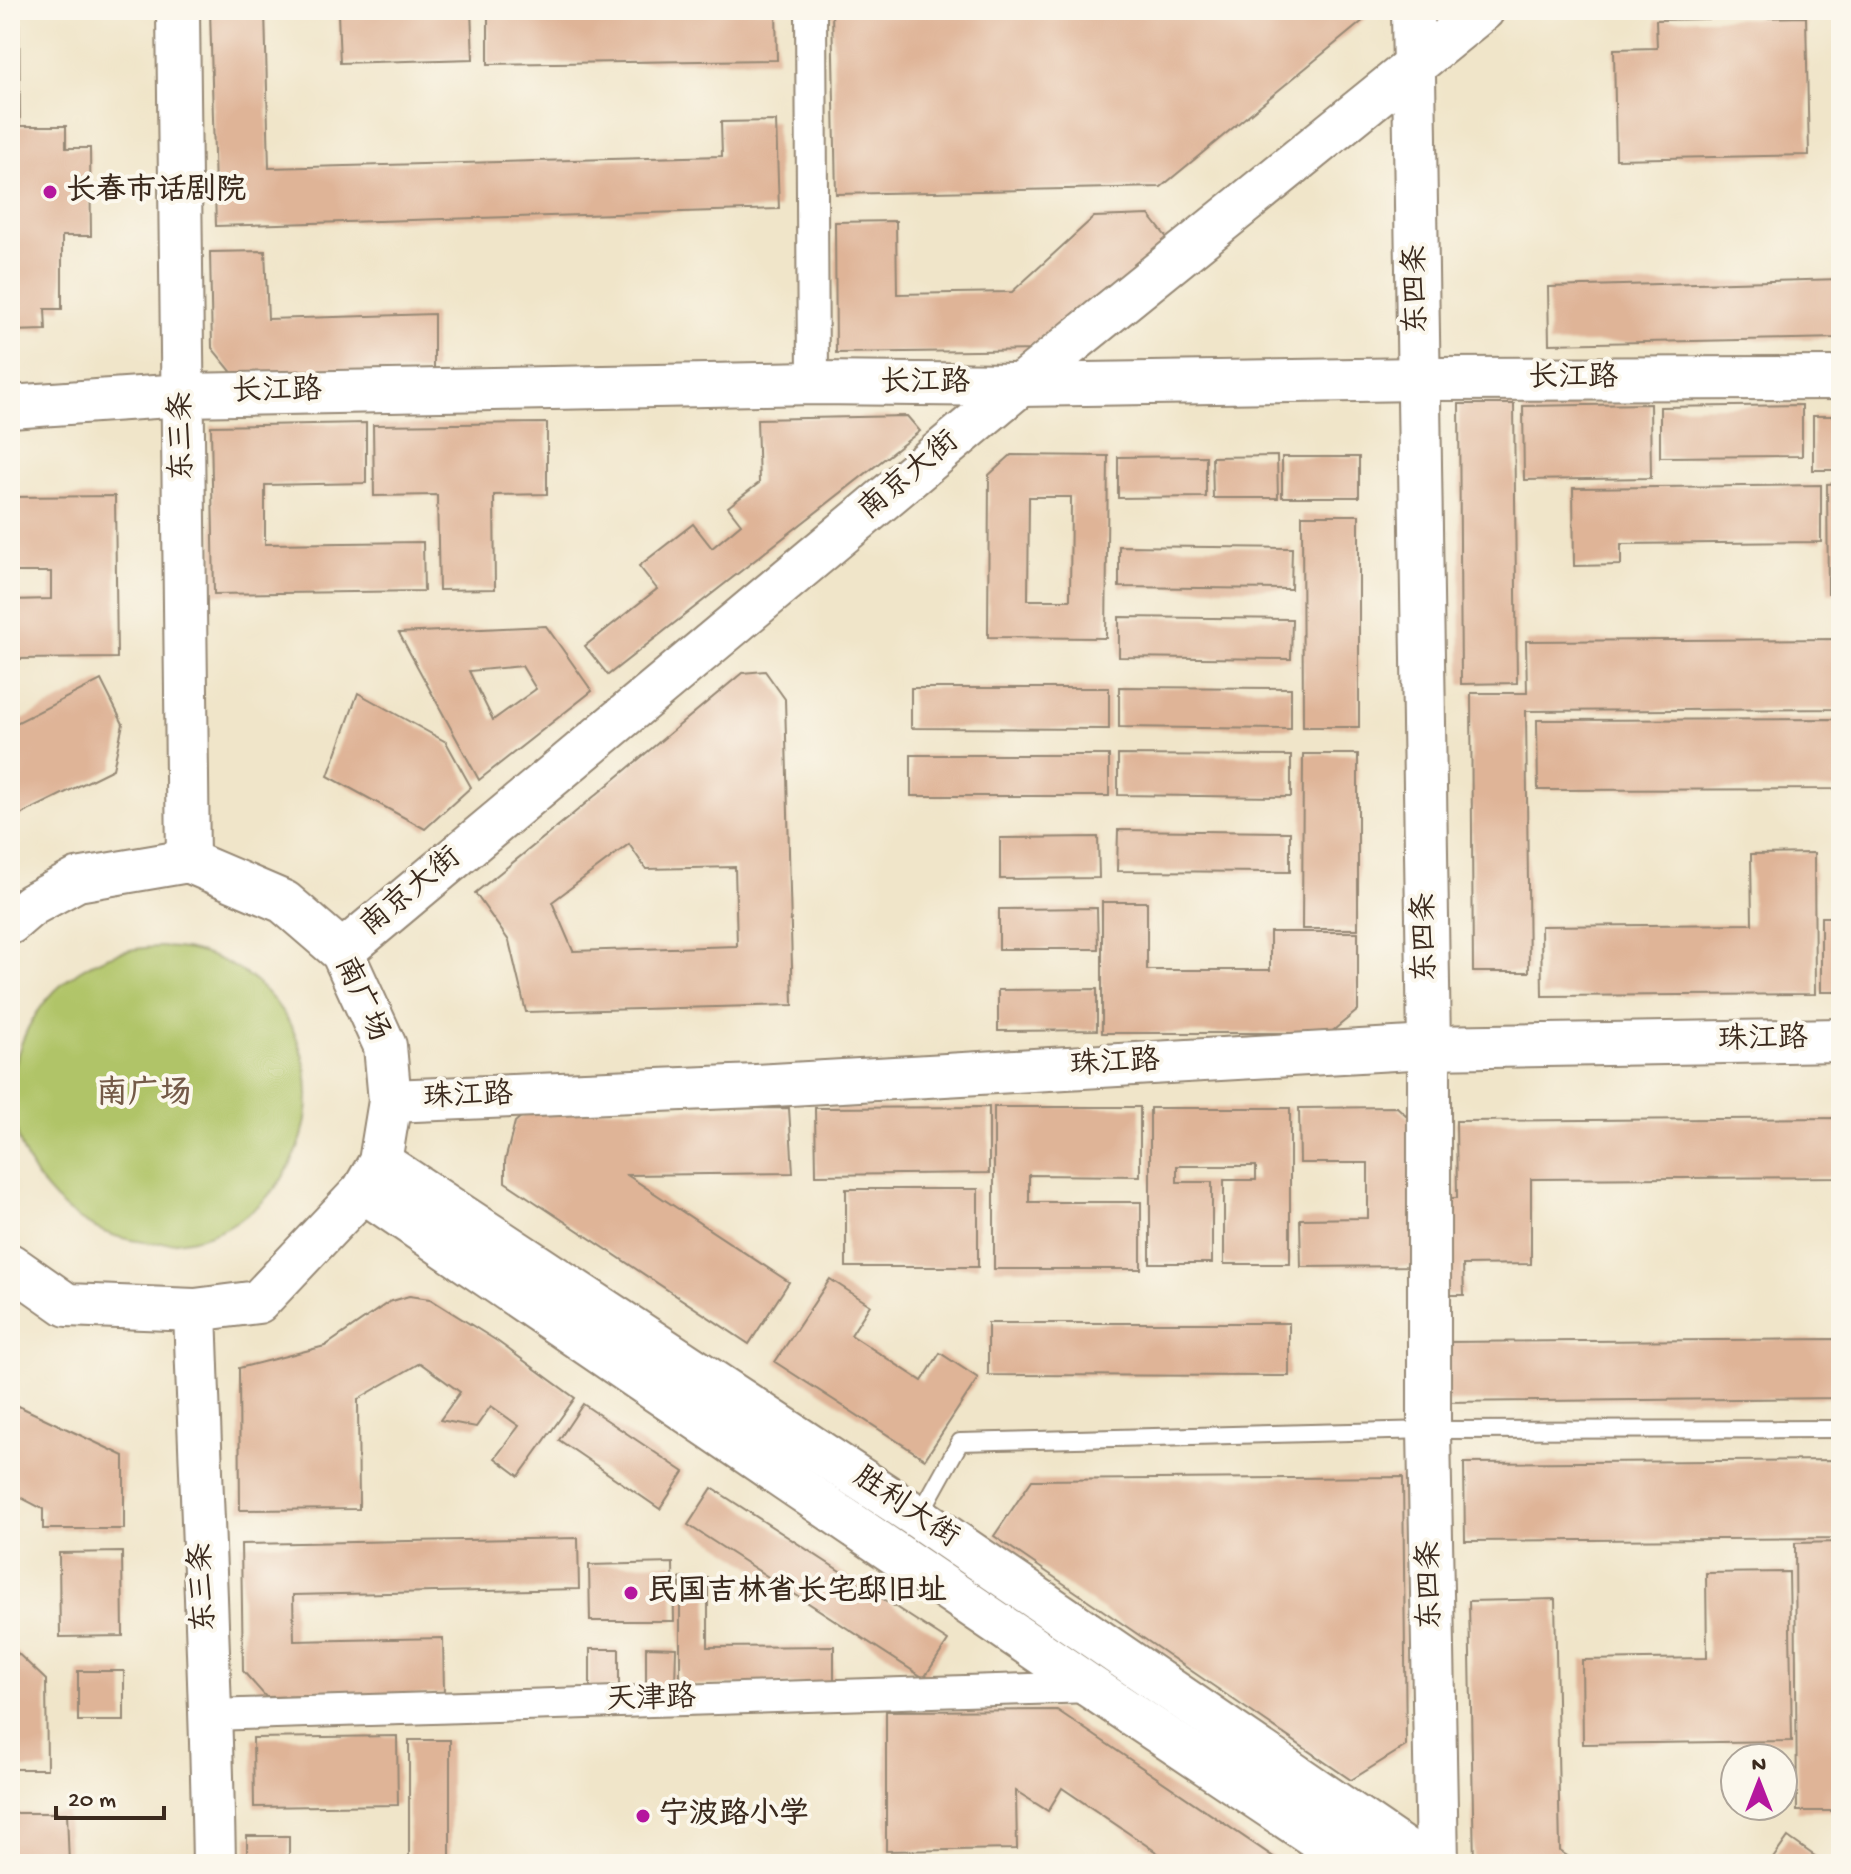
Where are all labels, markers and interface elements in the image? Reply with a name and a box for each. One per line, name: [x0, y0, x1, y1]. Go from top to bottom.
place label: 长春市话剧院: [66, 173, 246, 210]
marker: 长春市话剧院: [41, 183, 59, 201]
street label: 东四条: [1398, 244, 1436, 334]
street label: 长江路: [1528, 360, 1618, 397]
street label: 长江路: [880, 365, 970, 402]
street label: 长江路: [232, 373, 322, 411]
street label: 东三条: [164, 391, 202, 481]
street label: 南京大街: [852, 423, 967, 529]
street label: 南京大街: [354, 839, 469, 945]
street label: 东四条: [1407, 892, 1445, 982]
street label: 南广场: [325, 951, 397, 1048]
street label: 珠江路: [1718, 1021, 1808, 1059]
street label: 珠江路: [1069, 1043, 1161, 1085]
district label: 南广场: [96, 1075, 192, 1115]
street label: 珠江路: [422, 1077, 514, 1117]
street label: 胜利大街: [845, 1459, 966, 1557]
street label: 东四条: [1412, 1540, 1450, 1630]
street label: 东三条: [183, 1541, 225, 1633]
place label: 民国吉林省长宅邸旧址: [647, 1574, 947, 1611]
marker: 民国吉林省长宅邸旧址: [622, 1584, 640, 1602]
street label: 天津路: [605, 1680, 697, 1720]
north arrow: [1719, 1742, 1799, 1822]
text: N: [1752, 1753, 1766, 1779]
scale bar: [56, 1770, 164, 1820]
text: 20 m: [68, 1787, 116, 1816]
place label: 宁波路小学: [659, 1797, 809, 1834]
marker: 宁波路小学: [634, 1807, 652, 1825]

